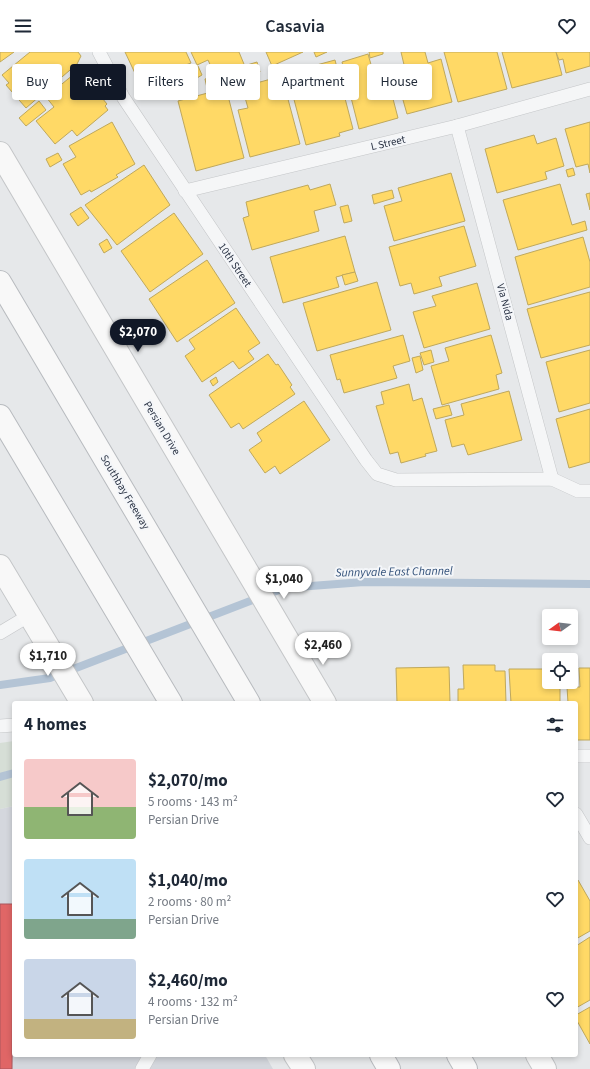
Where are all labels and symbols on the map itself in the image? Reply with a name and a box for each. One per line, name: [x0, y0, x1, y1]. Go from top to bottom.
street label: L Street: [369, 132, 407, 154]
street label: 10th Street: [215, 240, 255, 290]
street label: Via Nida: [493, 282, 517, 322]
pin: $2,070: [105, 319, 171, 353]
street label: Persian Drive: [140, 398, 184, 458]
street label: Southbay Freeway: [97, 452, 153, 532]
water label: Sunnyvale East Channel: [335, 562, 453, 582]
pin: $1,040: [251, 566, 317, 600]
north arrow: [542, 609, 578, 645]
pin: $2,460: [290, 632, 356, 666]
pin: $1,710: [15, 643, 81, 677]

